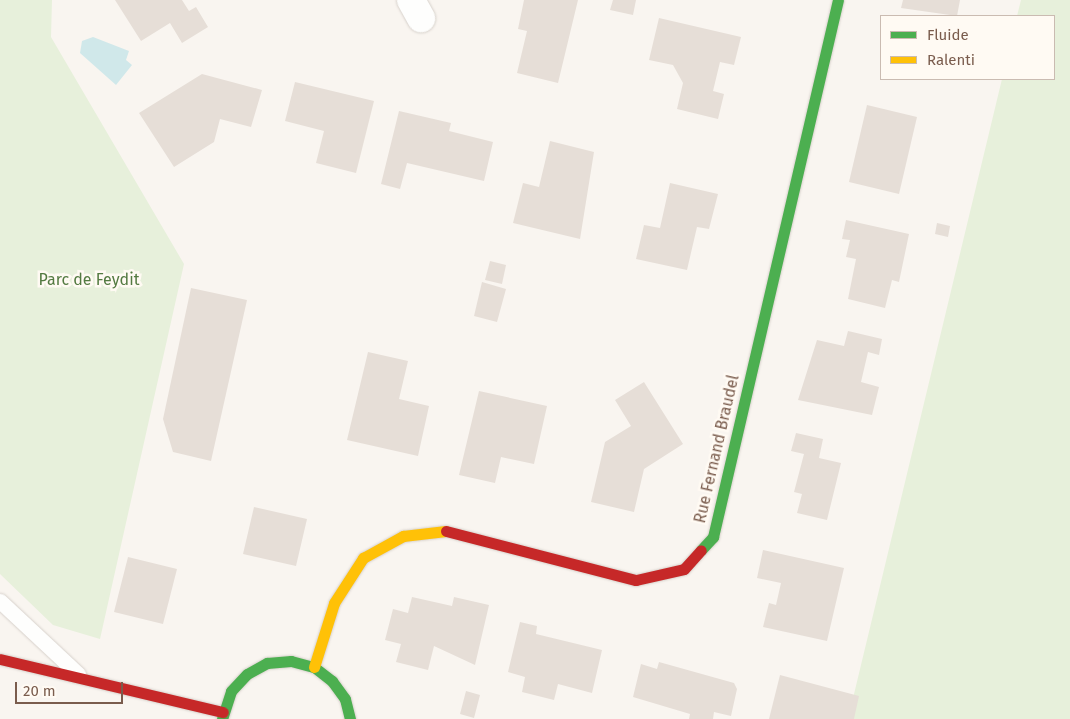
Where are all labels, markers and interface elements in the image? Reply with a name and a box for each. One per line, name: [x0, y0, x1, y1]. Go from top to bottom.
legend: [880, 15, 1055, 80]
text: Fluide: [927, 26, 969, 44]
text: Ralenti: [927, 51, 975, 69]
park label: Parc de Feydit: [39, 270, 139, 290]
street label: Rue Fernand Braudel: [691, 373, 743, 525]
scale bar: [18, 672, 125, 704]
text: 20 m: [23, 682, 56, 700]

